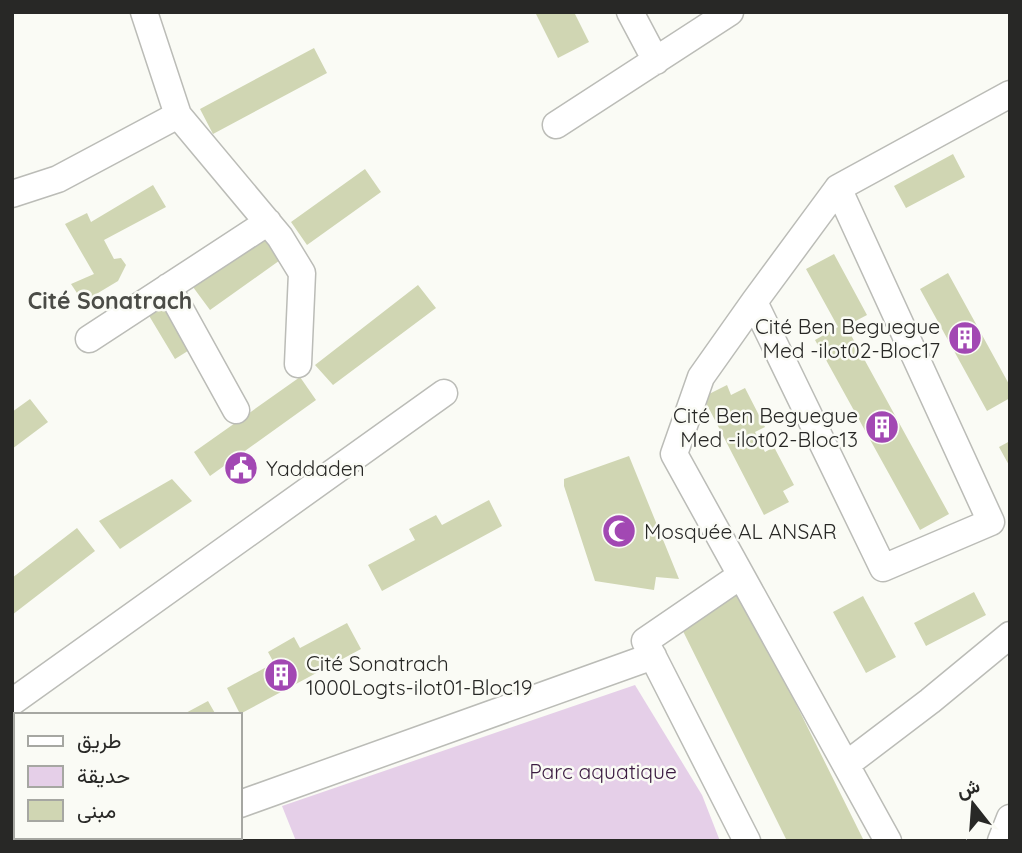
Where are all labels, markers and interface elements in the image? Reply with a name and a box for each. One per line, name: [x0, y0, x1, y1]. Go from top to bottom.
district label: Cité Sonatrach: [28, 286, 192, 315]
place label: Cité Ben Beguegue Med -ilot02-Bloc17: [755, 313, 940, 363]
building icon: Cité Ben Beguegue Med -ilot02-Bloc17: [946, 319, 984, 357]
place label: Cité Ben Beguegue Med -ilot02-Bloc13: [673, 402, 858, 452]
building icon: Cité Ben Beguegue Med -ilot02-Bloc13: [863, 408, 901, 446]
public building icon: Yaddaden: [222, 449, 260, 487]
place label: Yaddaden: [266, 455, 365, 481]
mosque icon: Mosquée AL ANSAR: [600, 512, 638, 550]
place label: Mosquée AL ANSAR: [644, 518, 837, 544]
place label: Cité Sonatrach 1000Logts-ilot01-Bloc19: [306, 650, 532, 700]
building icon: Cité Sonatrach 1000Logts-ilot01-Bloc19: [262, 656, 300, 694]
legend: [14, 713, 242, 839]
text: طريق: [77, 727, 122, 754]
park label: Parc aquatique: [529, 758, 677, 784]
text: حديقة: [77, 762, 130, 788]
north arrow: [938, 769, 1008, 839]
text: ش: [954, 773, 983, 803]
text: مبنى: [77, 797, 116, 823]

